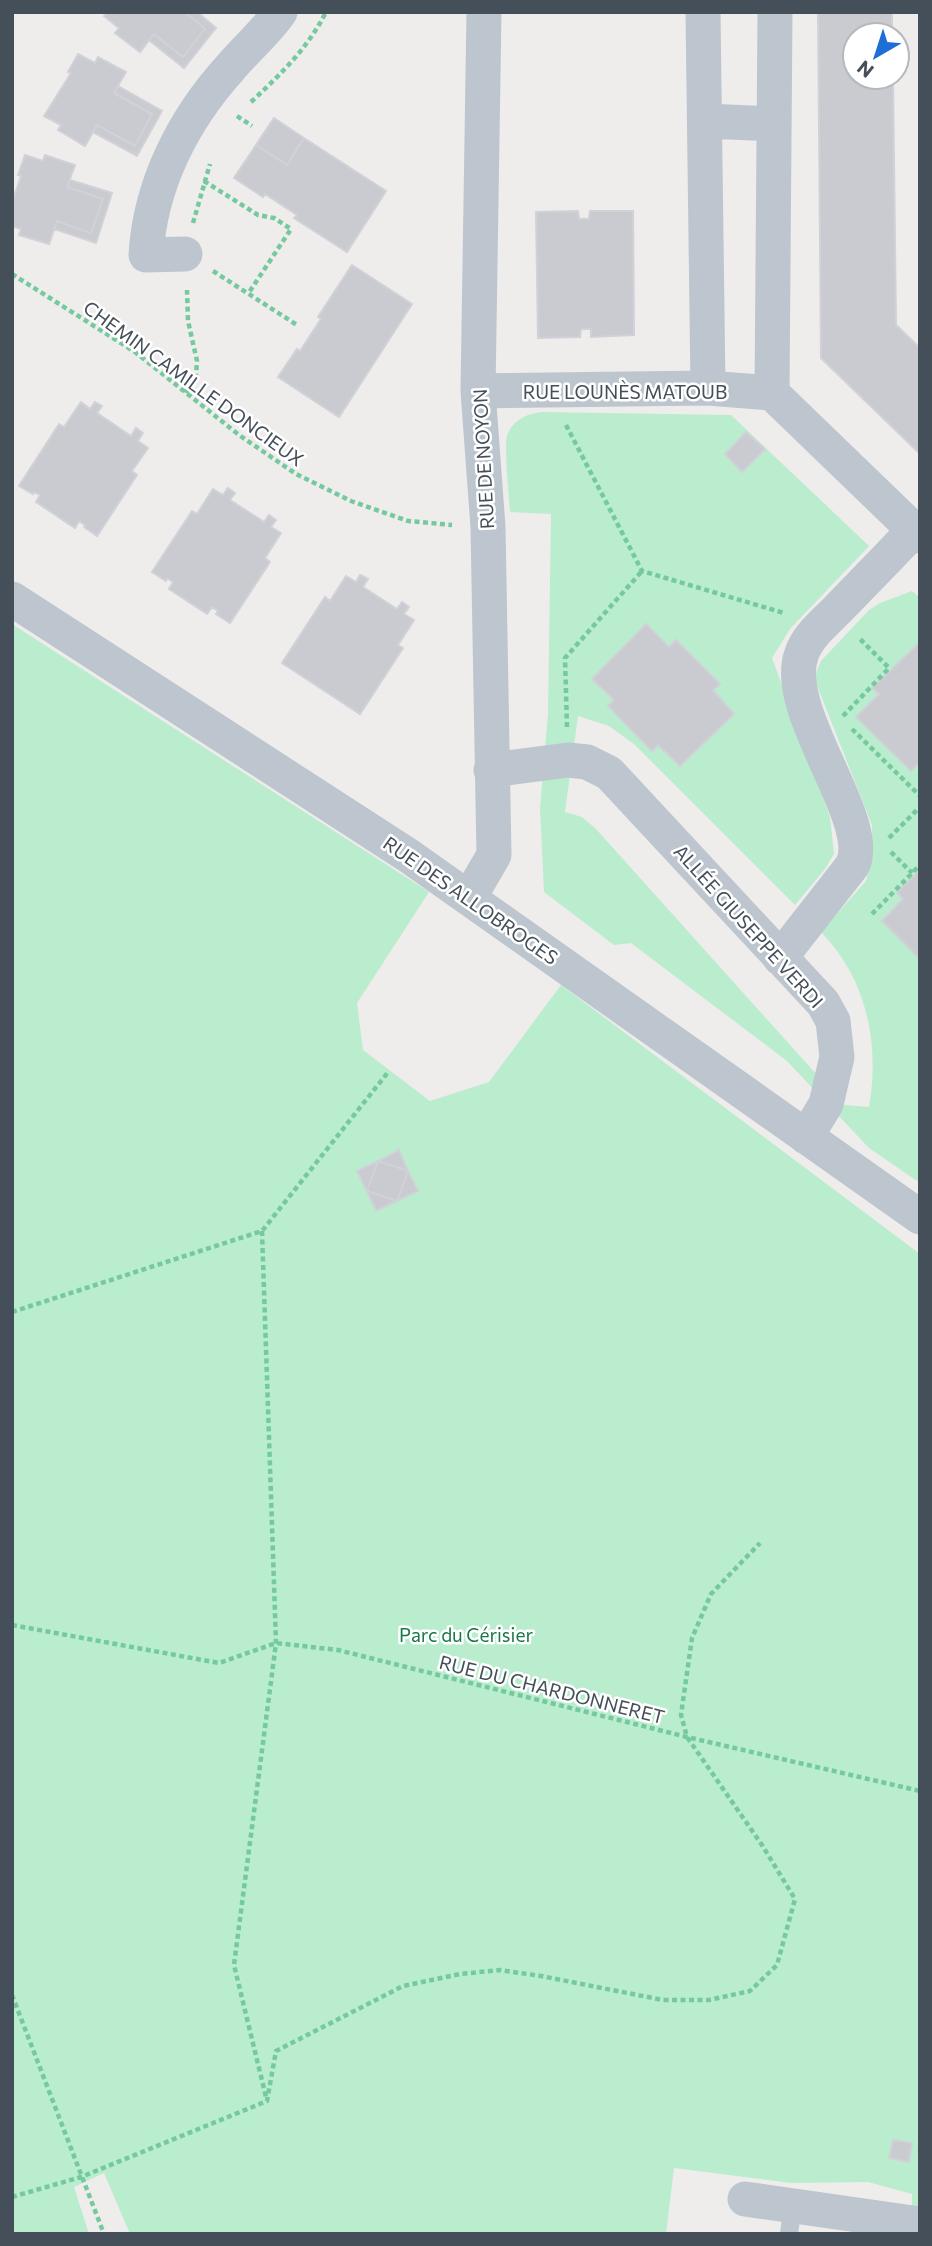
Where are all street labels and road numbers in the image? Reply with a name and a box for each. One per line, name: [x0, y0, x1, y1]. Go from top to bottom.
street label: CHEMIN CAMILLE DONCIEUX: [79, 295, 309, 471]
street label: RUE LOUNÈS MATOUB: [523, 380, 727, 403]
street label: RUE DE NOYON: [468, 388, 498, 530]
street label: RUE DES ALLOBROGES: [379, 831, 563, 969]
street label: ALLÉE GIUSEPPE VERDI: [670, 840, 828, 1012]
street label: RUE DU CHARDONNERET: [437, 1650, 667, 1728]

